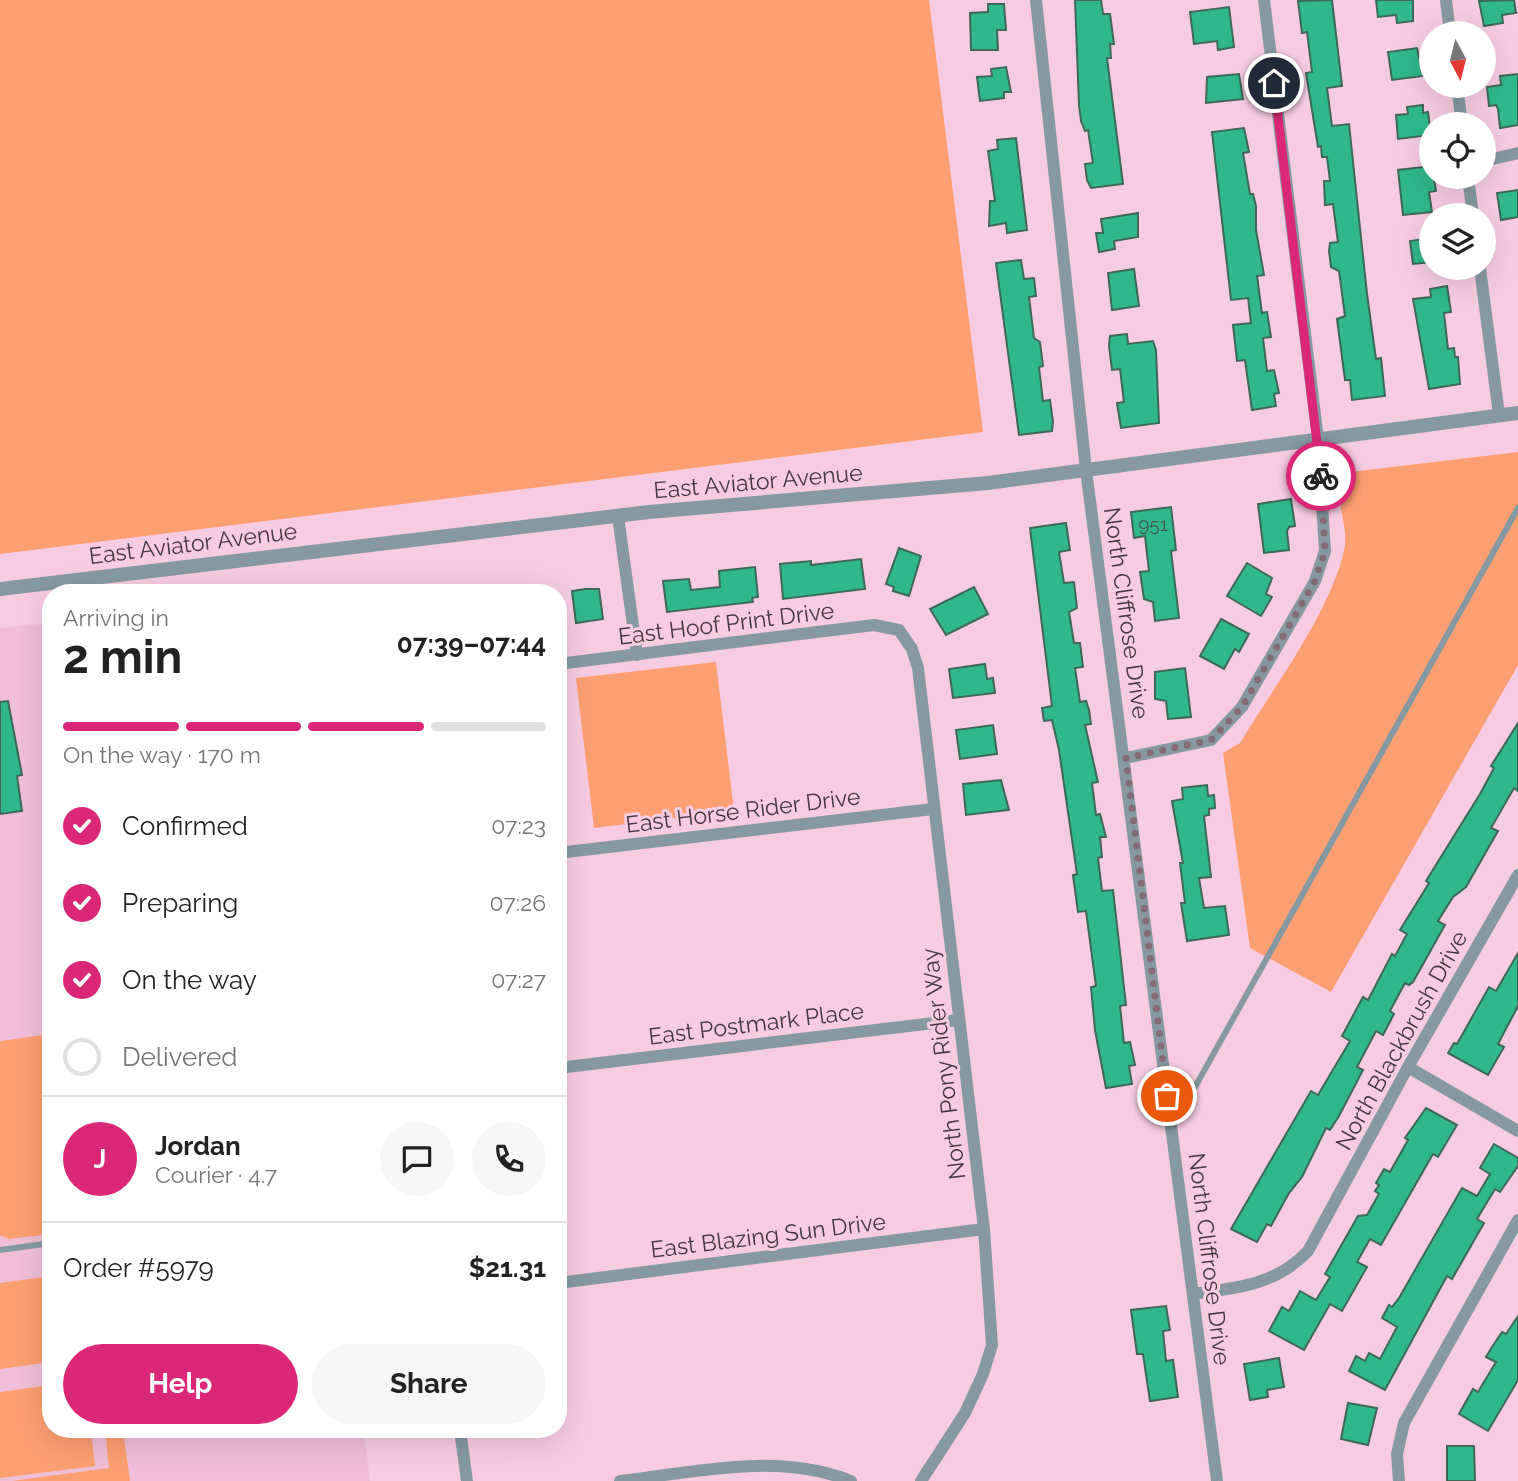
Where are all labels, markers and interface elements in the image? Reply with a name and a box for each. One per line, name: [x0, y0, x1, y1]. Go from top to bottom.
north arrow: [1419, 21, 1496, 98]
map controls: [1419, 21, 1496, 280]
pin: [1244, 53, 1304, 113]
icon: home: [1255, 64, 1293, 102]
button: locate: [1419, 112, 1496, 189]
button: layers: [1419, 203, 1496, 280]
courier: [1286, 441, 1356, 511]
icon: bike: [1302, 457, 1340, 495]
street label: East Aviator Avenue: [652, 458, 864, 504]
street label: North Cliffrose Drive: [1099, 505, 1155, 721]
house number: 951: [1138, 513, 1168, 535]
street label: East Aviator Avenue: [87, 517, 299, 569]
street label: East Hoof Print Drive: [617, 596, 835, 650]
text: Arriving in: [63, 604, 169, 631]
text: 07:39–07:44: [397, 629, 546, 659]
text: 2 min: [63, 630, 182, 684]
text: On the way · 170 m: [63, 741, 261, 768]
street label: East Horse Rider Drive: [624, 782, 862, 838]
icon: check: [63, 807, 101, 845]
text: Confirmed: [122, 811, 248, 841]
text: 07:23: [491, 812, 546, 839]
icon: check: [63, 884, 101, 922]
text: Preparing: [122, 888, 238, 918]
text: 07:26: [490, 889, 546, 916]
street label: North Blackbrush Drive: [1329, 926, 1473, 1154]
street label: North Pony Rider Way: [915, 947, 971, 1181]
icon: check: [63, 961, 101, 999]
text: On the way: [122, 965, 257, 995]
text: 07:27: [491, 966, 546, 993]
street label: East Postmark Place: [647, 996, 865, 1050]
text: Delivered: [122, 1042, 237, 1072]
pin: [1137, 1066, 1197, 1126]
icon: bag: [1148, 1077, 1186, 1115]
button: chat: [380, 1122, 454, 1196]
button: phone: [472, 1122, 546, 1196]
text: Jordan: [155, 1131, 241, 1161]
text: J: [94, 1144, 106, 1174]
street label: North Cliffrose Drive: [1184, 1151, 1236, 1367]
text: Courier · 4.7: [155, 1161, 277, 1188]
street label: East Blazing Sun Drive: [649, 1207, 887, 1263]
text: Order #5979: [63, 1253, 214, 1283]
text: $21.31: [469, 1253, 546, 1283]
button: Help: [63, 1344, 298, 1424]
button: Share: [312, 1344, 546, 1424]

